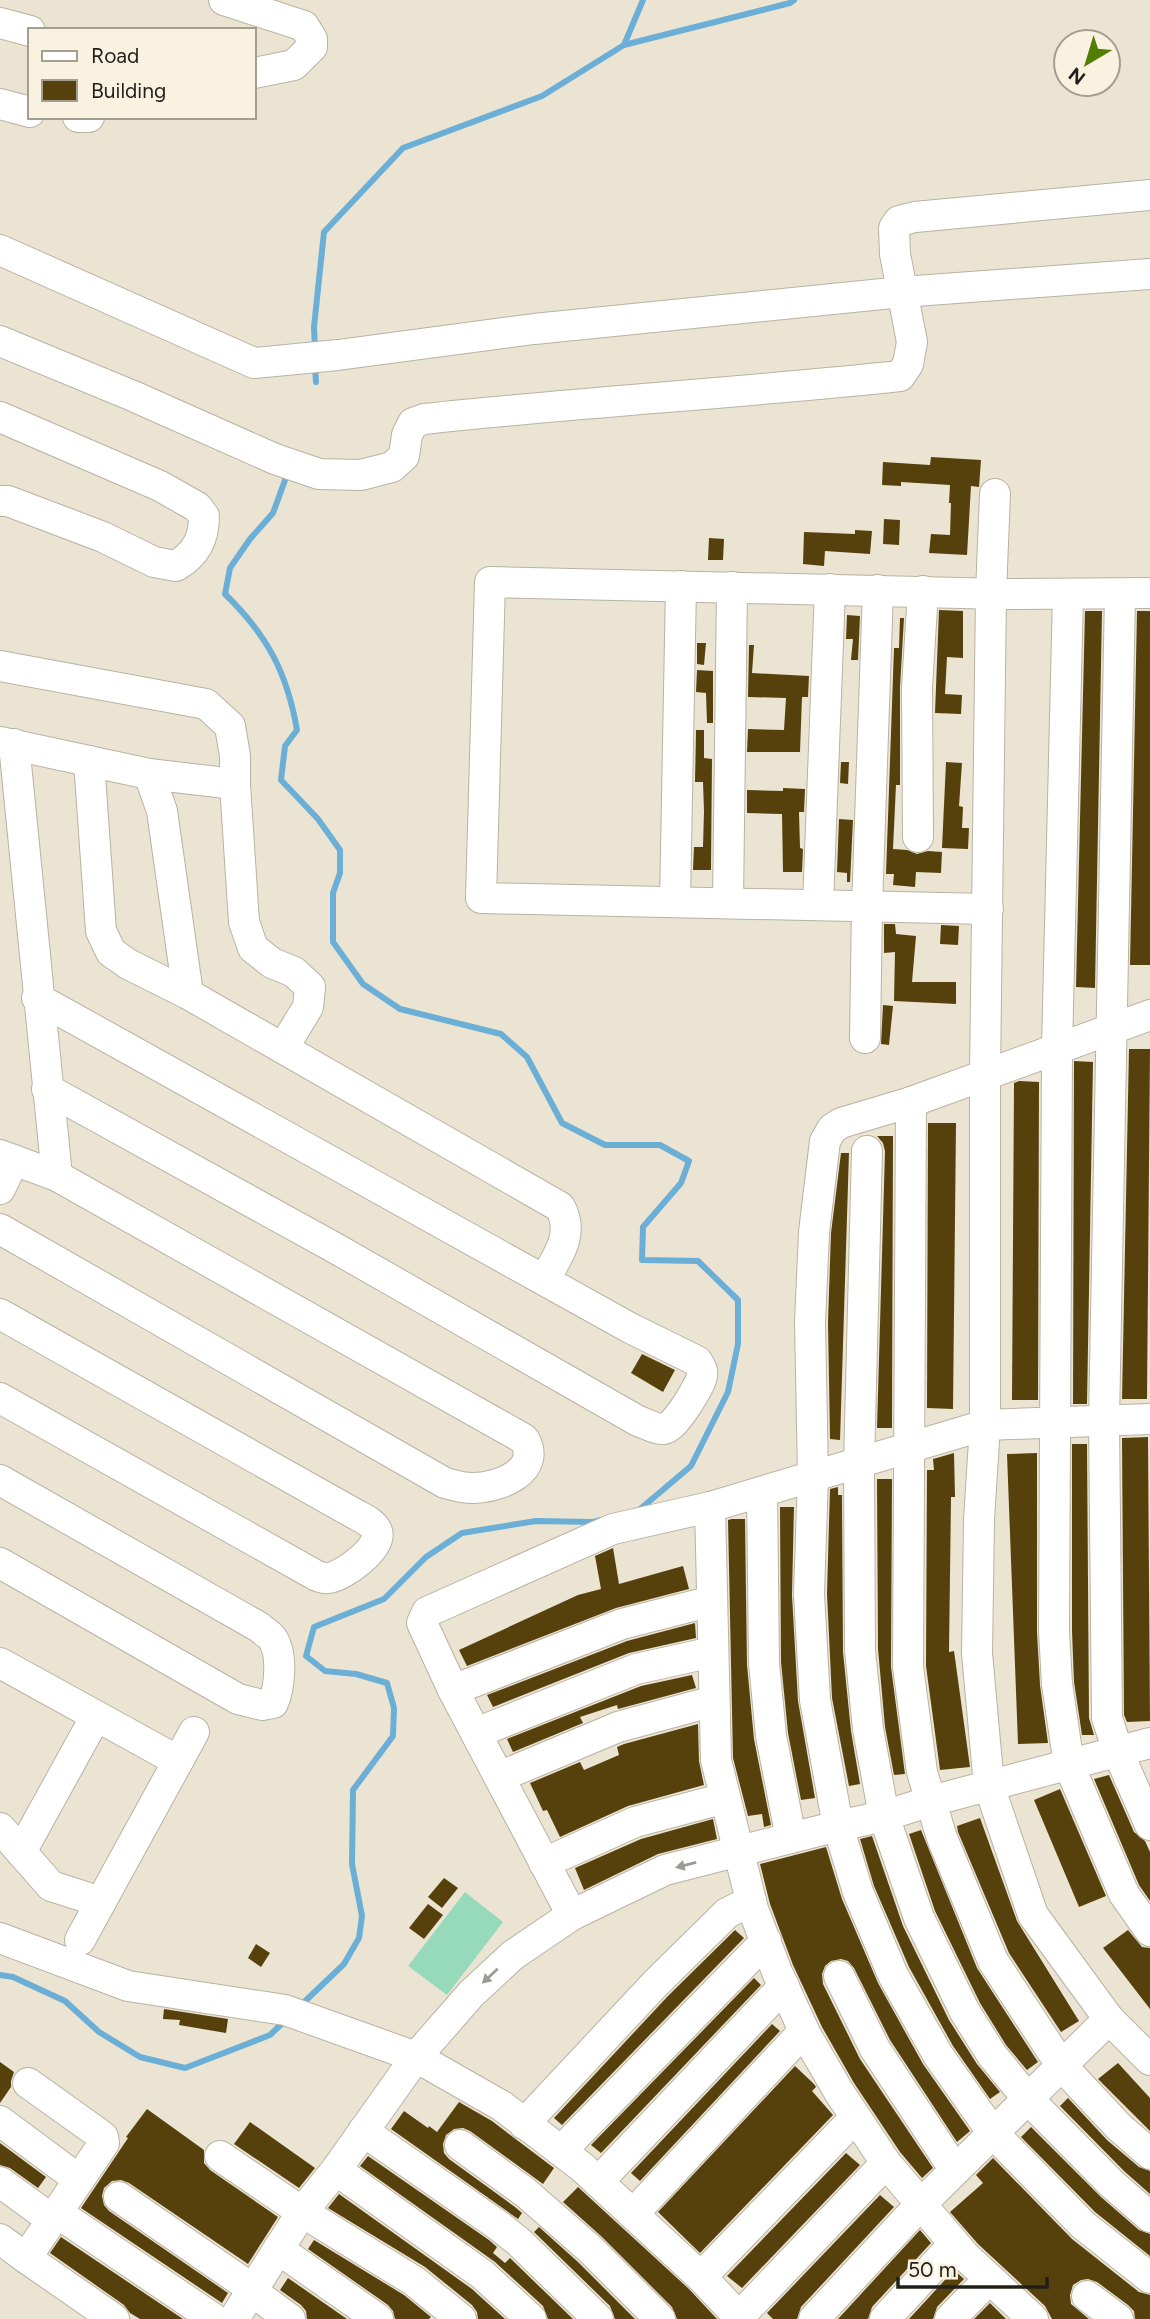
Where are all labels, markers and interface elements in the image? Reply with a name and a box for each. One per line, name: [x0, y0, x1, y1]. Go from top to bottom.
legend: [28, 28, 256, 119]
north arrow: [1052, 28, 1122, 98]
text: Road: [91, 43, 139, 68]
text: N: [1064, 62, 1090, 90]
text: Building: [91, 78, 166, 103]
one-way arrow: [675, 1860, 697, 1871]
one-way arrow: [482, 1968, 499, 1984]
scale bar: [898, 2246, 1047, 2290]
text: 50 m: [908, 2257, 957, 2282]

